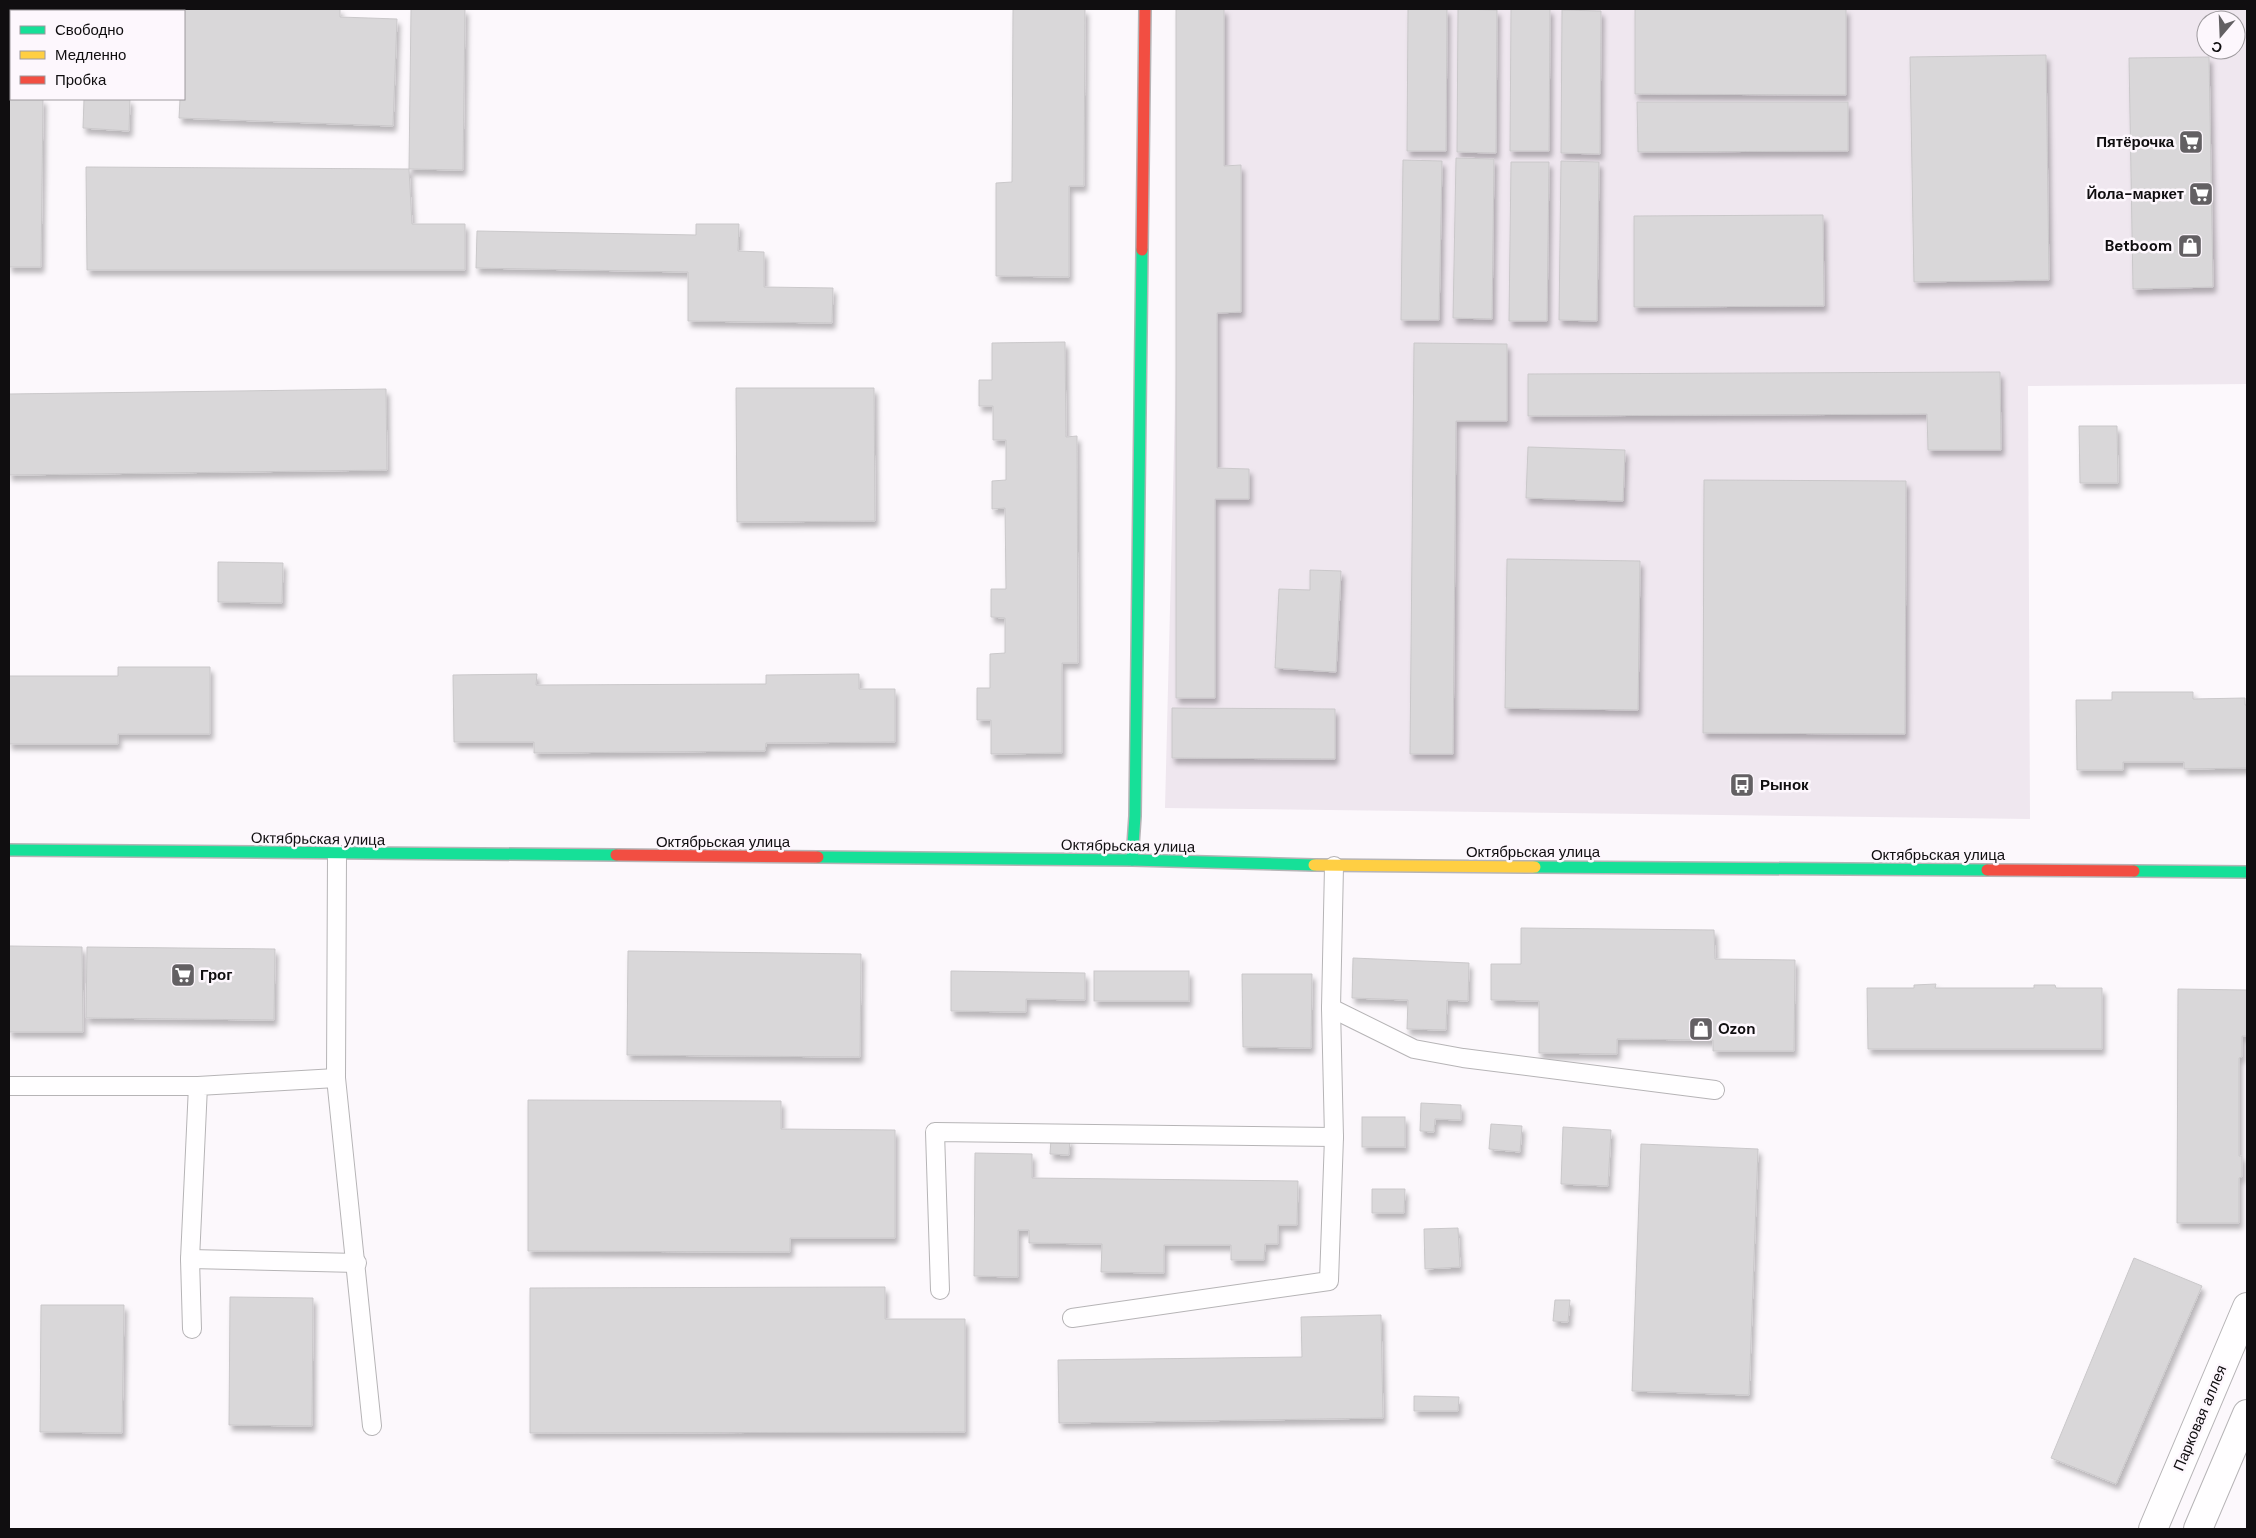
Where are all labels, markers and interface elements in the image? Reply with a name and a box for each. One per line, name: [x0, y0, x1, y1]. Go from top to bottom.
legend: [10, 10, 185, 100]
north arrow: [2196, 10, 2246, 60]
text: Свободно: [55, 20, 124, 40]
text: С: [2209, 37, 2224, 57]
text: Медленно: [55, 45, 126, 65]
text: Пробка: [55, 70, 107, 90]
supermarket icon: Пятёрочка: [2178, 129, 2204, 155]
place label: Пятёрочка: [2096, 132, 2175, 152]
supermarket icon: Йола-маркет: [2188, 181, 2214, 207]
place label: Йола-маркет: [2087, 184, 2184, 204]
shop icon: Betboom: [2177, 233, 2203, 259]
place label: Betboom: [2105, 236, 2172, 256]
bus stop icon: Рынок: [1729, 772, 1755, 798]
place label: Рынок: [1760, 775, 1809, 795]
street label: Октябрьская улица: [251, 828, 386, 850]
street label: Октябрьская улица: [656, 832, 791, 852]
street label: Октябрьская улица: [1061, 835, 1196, 857]
street label: Октябрьская улица: [1466, 842, 1601, 862]
street label: Октябрьская улица: [1871, 845, 2006, 865]
supermarket icon: Грог: [170, 962, 196, 988]
place label: Грог: [200, 965, 233, 985]
shop icon: Ozon: [1688, 1016, 1714, 1042]
place label: Ozon: [1718, 1019, 1756, 1039]
street label: Парковая аллея: [2169, 1362, 2231, 1474]

